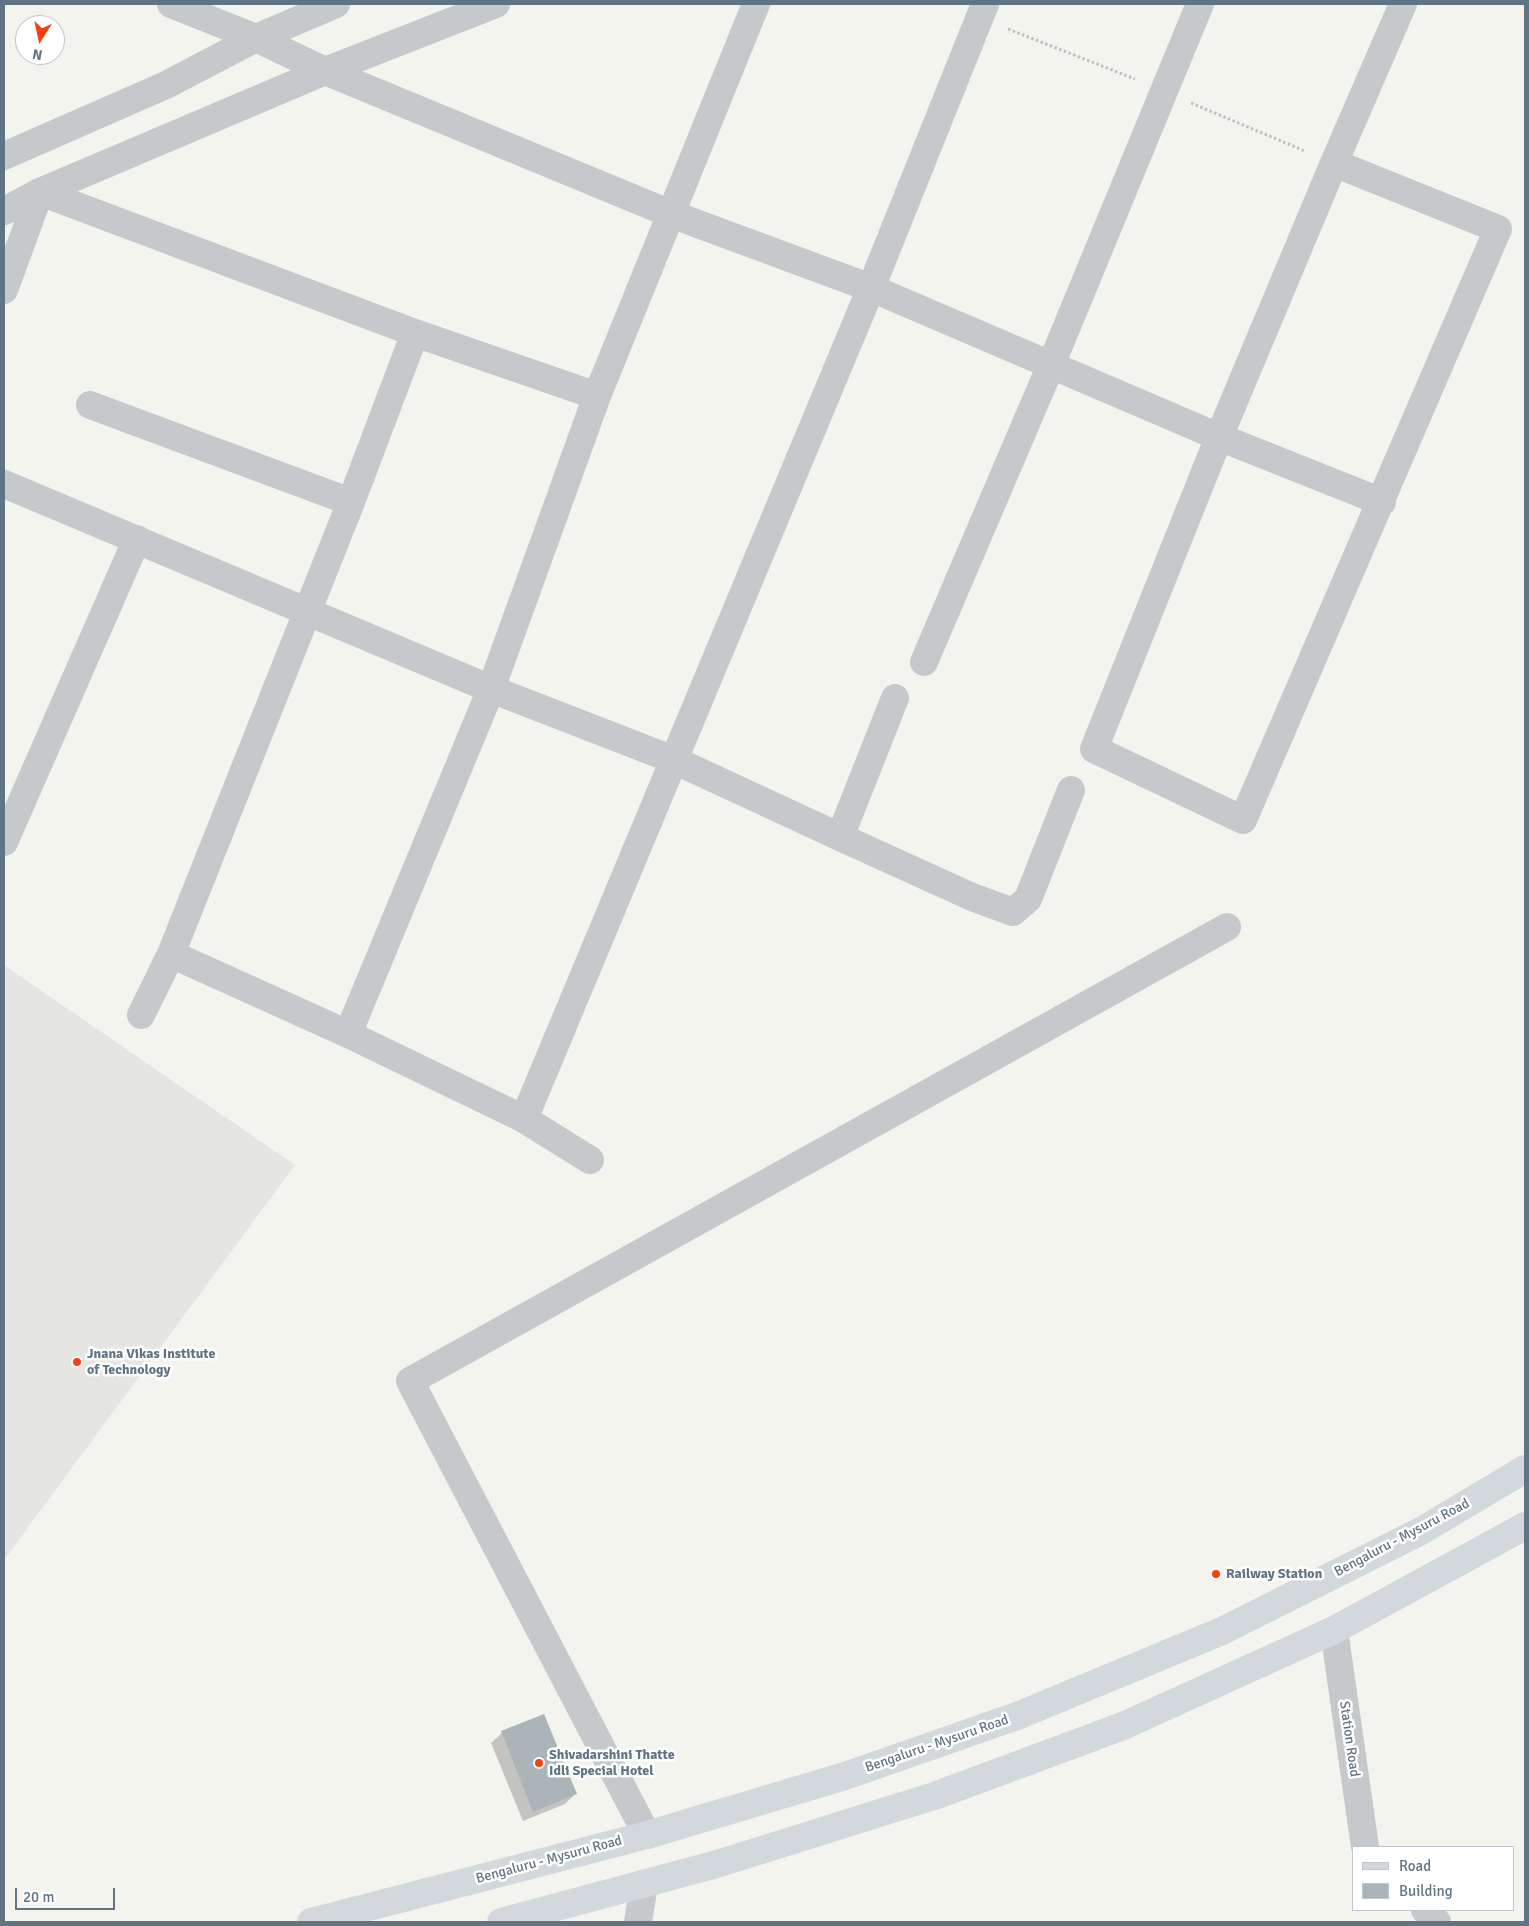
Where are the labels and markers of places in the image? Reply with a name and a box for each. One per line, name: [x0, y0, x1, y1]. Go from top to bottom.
place label: Jnana Vikas Institute of Technology: [87, 1346, 215, 1378]
marker: Jnana Vikas Institute of Technology: [71, 1356, 83, 1368]
place label: Railway Station: [1226, 1566, 1322, 1582]
marker: Railway Station: [1210, 1568, 1222, 1580]
place label: Shivadarshini Thatte Idli Special Hotel: [549, 1747, 675, 1780]
marker: Shivadarshini Thatte Idli Special Hotel: [533, 1757, 545, 1769]

